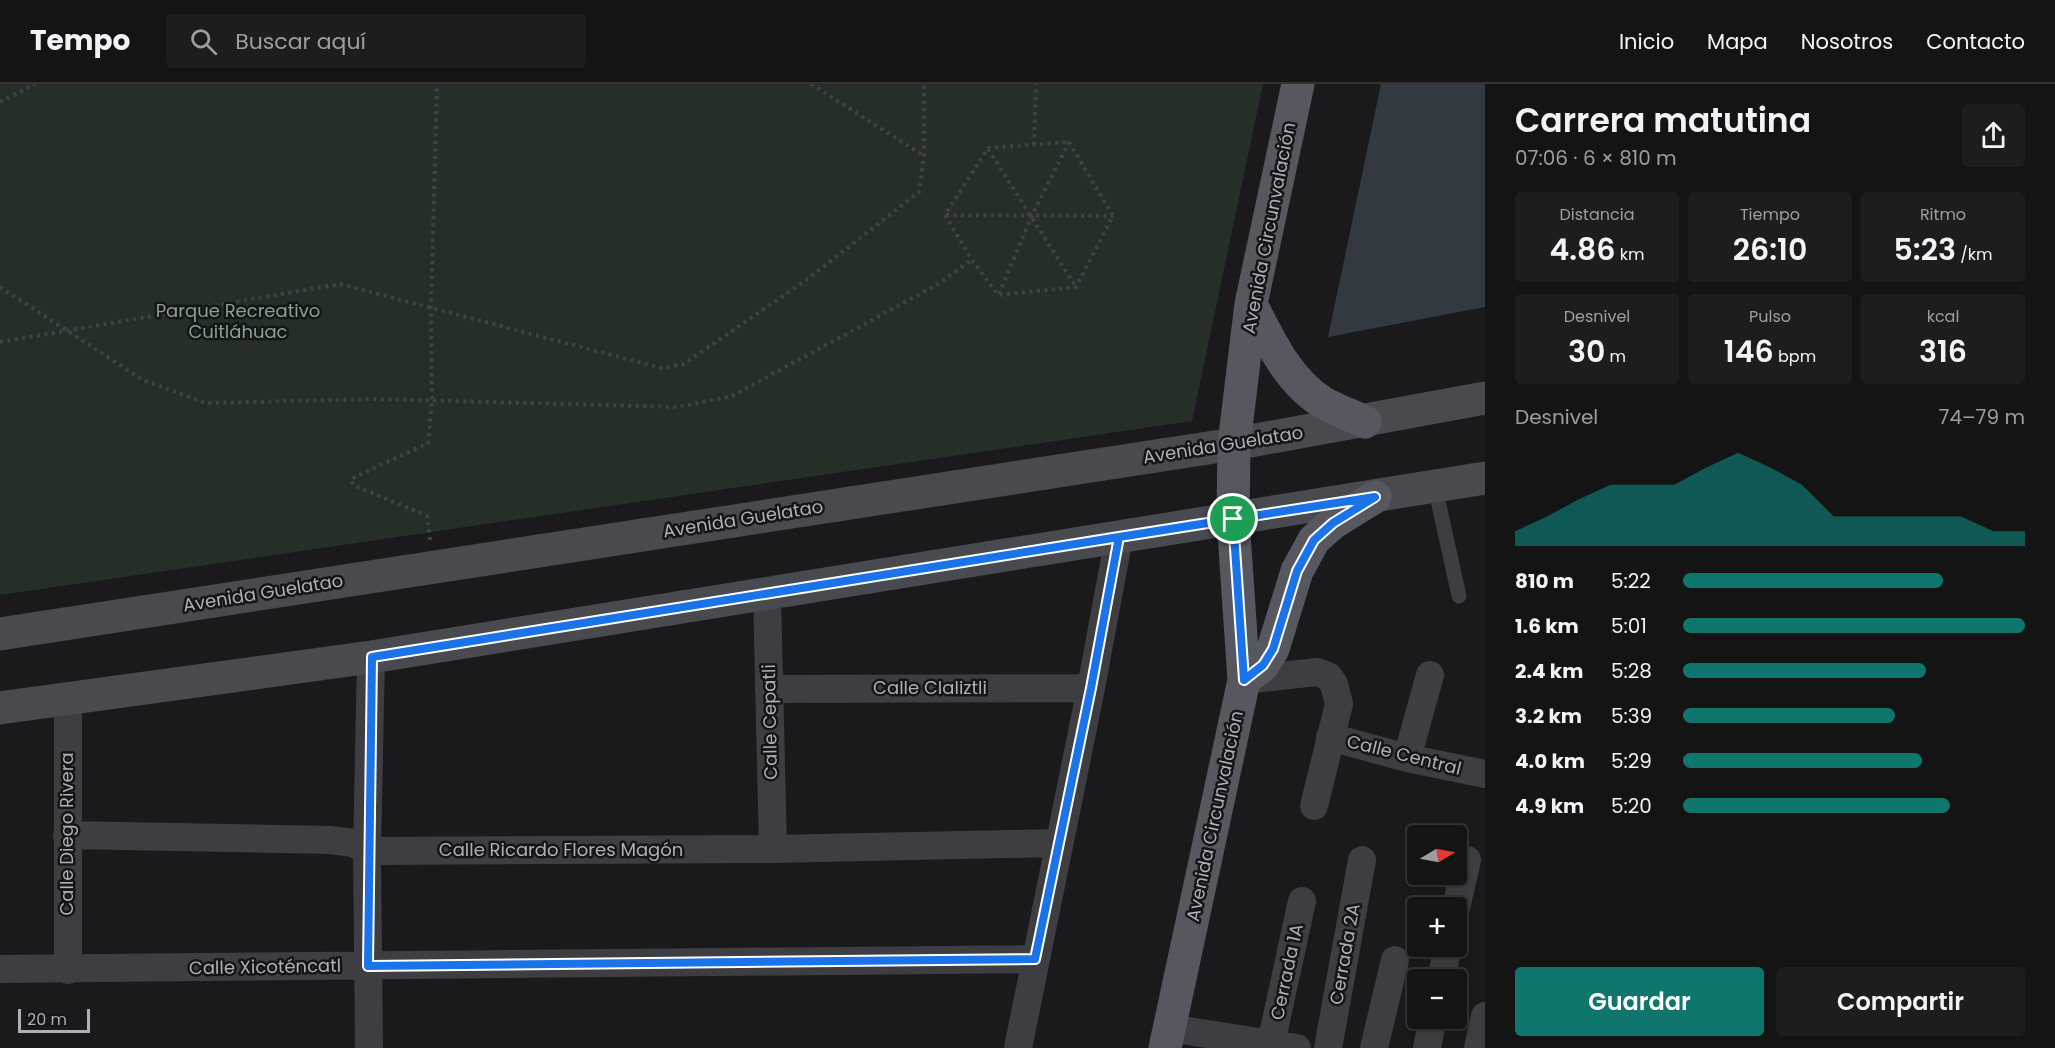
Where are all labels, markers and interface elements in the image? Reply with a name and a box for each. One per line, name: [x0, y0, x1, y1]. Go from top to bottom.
search box: [166, 14, 586, 68]
text: Tempo: [30, 21, 130, 60]
icon: search: [187, 25, 220, 58]
text: Buscar aquí: [235, 26, 366, 57]
text: Inicio: [1619, 27, 1674, 56]
text: Mapa: [1707, 27, 1768, 56]
text: Nosotros: [1801, 27, 1893, 56]
text: Contacto: [1926, 27, 2025, 56]
text: Carrera matutina: [1515, 97, 1811, 144]
button: share: [1962, 104, 2025, 167]
street label: Avenida Circunvalación: [1236, 120, 1301, 336]
text: 07:06 · 6 × 810 m: [1515, 144, 1677, 172]
text: Distancia: [1560, 203, 1634, 226]
text: Tiempo: [1740, 203, 1800, 226]
text: Ritmo: [1920, 203, 1966, 226]
text: 4.86: [1549, 228, 1616, 271]
text: 26:10: [1733, 228, 1807, 271]
text: 5:23: [1893, 228, 1956, 271]
text: km: [1616, 243, 1645, 266]
text: /km: [1956, 243, 1993, 266]
park label: Parque Recreativo Cuitláhuac: [156, 298, 320, 344]
text: Desnivel: [1564, 305, 1630, 328]
text: Pulso: [1749, 305, 1791, 328]
text: kcal: [1927, 305, 1959, 328]
text: 30: [1568, 330, 1605, 373]
text: 146: [1724, 330, 1774, 373]
text: 316: [1919, 330, 1967, 373]
text: m: [1605, 345, 1626, 368]
text: bpm: [1774, 345, 1816, 368]
text: Desnivel: [1515, 403, 1598, 431]
text: 74–79 m: [1939, 403, 2025, 431]
street label: Avenida Guelatao: [1141, 419, 1305, 470]
street label: Avenida Guelatao: [661, 493, 825, 544]
pin: [1207, 493, 1258, 544]
icon: arrive: [1216, 502, 1249, 535]
street label: Avenida Guelatao: [181, 567, 345, 618]
text: 810 m: [1515, 567, 1574, 595]
text: 5:22: [1611, 567, 1651, 595]
text: 1.6 km: [1515, 612, 1579, 640]
text: 5:01: [1611, 612, 1647, 640]
text: 2.4 km: [1515, 657, 1583, 685]
text: 5:28: [1611, 657, 1652, 685]
street label: Calle Cepatli: [756, 664, 783, 780]
street label: Calle Claliztli: [873, 675, 987, 700]
text: 3.2 km: [1515, 702, 1582, 730]
text: 5:39: [1611, 702, 1652, 730]
street label: Avenida Circunvalación: [1180, 708, 1249, 924]
street label: Calle Central: [1344, 728, 1464, 781]
text: 4.0 km: [1515, 747, 1585, 775]
text: 5:29: [1611, 747, 1652, 775]
street label: Calle Diego Rivera: [54, 752, 79, 916]
text: 4.9 km: [1515, 792, 1584, 820]
text: 5:20: [1611, 792, 1652, 820]
north arrow: [1407, 825, 1467, 885]
map controls: [1407, 825, 1467, 1029]
street label: Calle Ricardo Flores Magón: [439, 837, 683, 862]
button: +: [1407, 897, 1467, 957]
street label: Cerrada 2A: [1323, 901, 1366, 1006]
street label: Cerrada 1A: [1264, 922, 1309, 1022]
street label: Calle Xicoténcatl: [189, 953, 341, 980]
button: Guardar: [1515, 967, 1764, 1036]
button: Compartir: [1776, 967, 2025, 1036]
button: −: [1407, 969, 1467, 1029]
scale bar: [18, 1006, 90, 1034]
text: 20 m: [27, 1008, 67, 1031]

